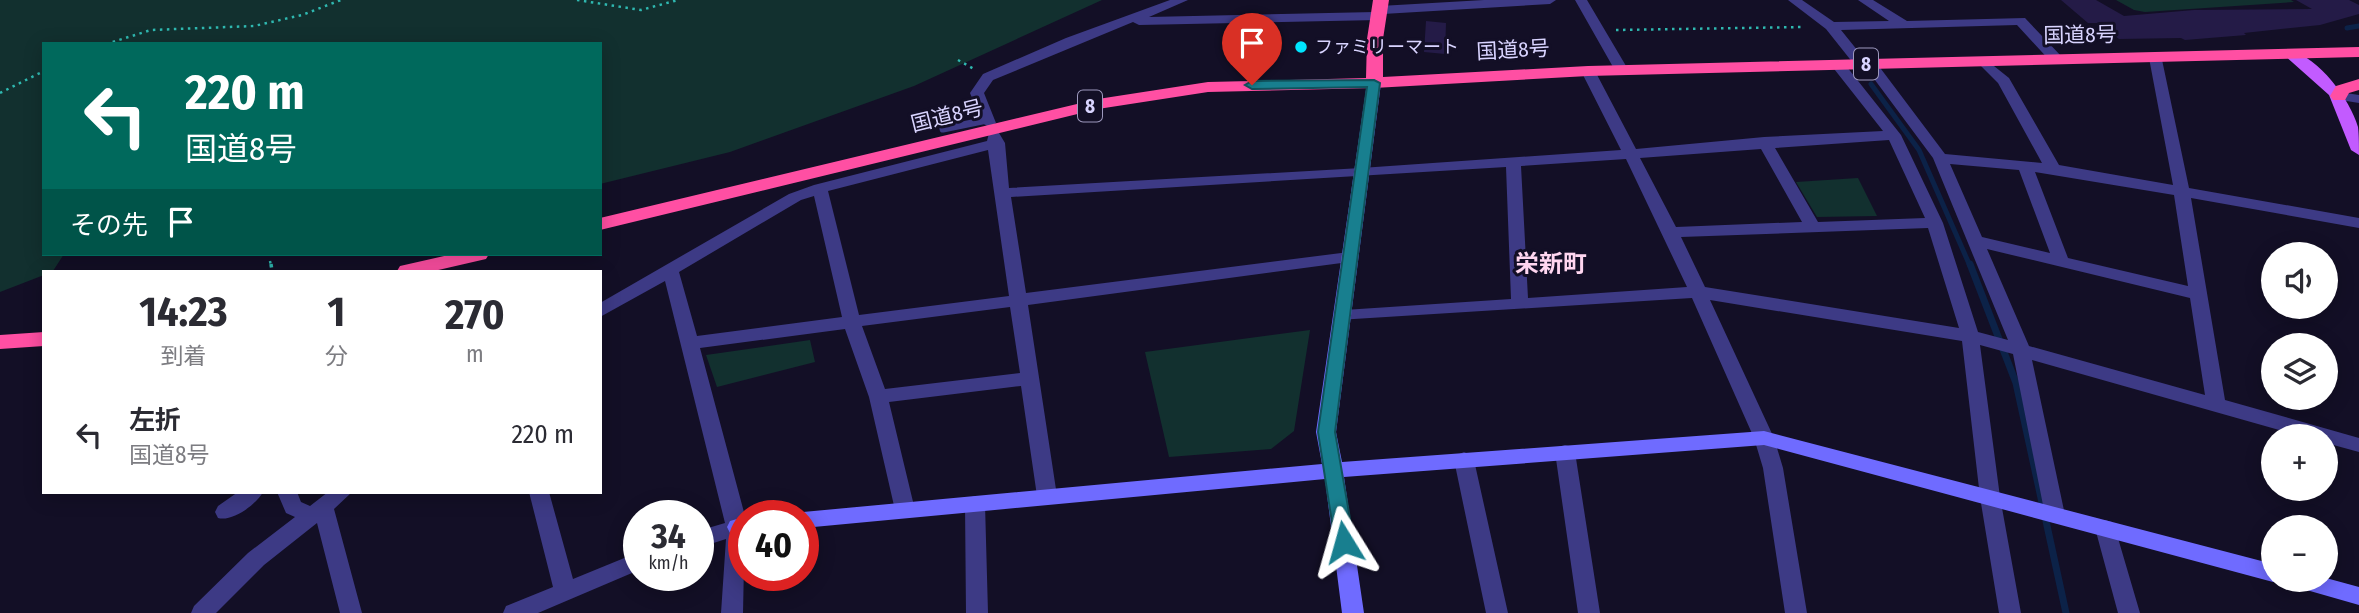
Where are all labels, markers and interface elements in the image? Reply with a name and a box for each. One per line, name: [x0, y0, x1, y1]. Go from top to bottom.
pin: [1222, 13, 1282, 85]
street label: 国道8号: [2043, 21, 2117, 49]
icon: arrive: [1233, 24, 1271, 62]
street label: 国道8号: [1476, 35, 1550, 65]
place label: ファミリーマート: [1315, 36, 1459, 58]
marker: ファミリーマート: [1293, 39, 1309, 55]
road number: 8: [1854, 48, 1878, 80]
text: 220 m: [185, 63, 305, 122]
icon: left: [70, 70, 161, 161]
road number: 8: [1078, 90, 1102, 122]
street label: 国道8号: [908, 94, 986, 138]
text: 国道8号: [185, 130, 297, 168]
icon: arrive: [162, 203, 200, 241]
text: その先: [70, 210, 148, 241]
map controls: [2261, 242, 2338, 592]
button: sound: [2261, 242, 2338, 319]
district label: 栄新町: [1515, 250, 1587, 278]
text: 14:23: [139, 287, 228, 337]
text: 1: [327, 287, 345, 337]
text: 270: [445, 290, 505, 340]
button: layers: [2261, 333, 2338, 410]
text: m: [466, 340, 484, 368]
text: 到着: [160, 342, 206, 370]
text: 分: [325, 342, 348, 370]
text: 左折: [129, 405, 181, 436]
icon: left: [70, 416, 108, 454]
text: 220 m: [511, 419, 574, 450]
button: +: [2261, 424, 2338, 501]
text: 国道8号: [129, 441, 210, 469]
speed limit sign: 40: [728, 500, 819, 591]
position arrow: [1307, 505, 1381, 579]
text: 34: [651, 515, 686, 557]
button: −: [2261, 515, 2338, 592]
text: km/h: [648, 552, 689, 574]

